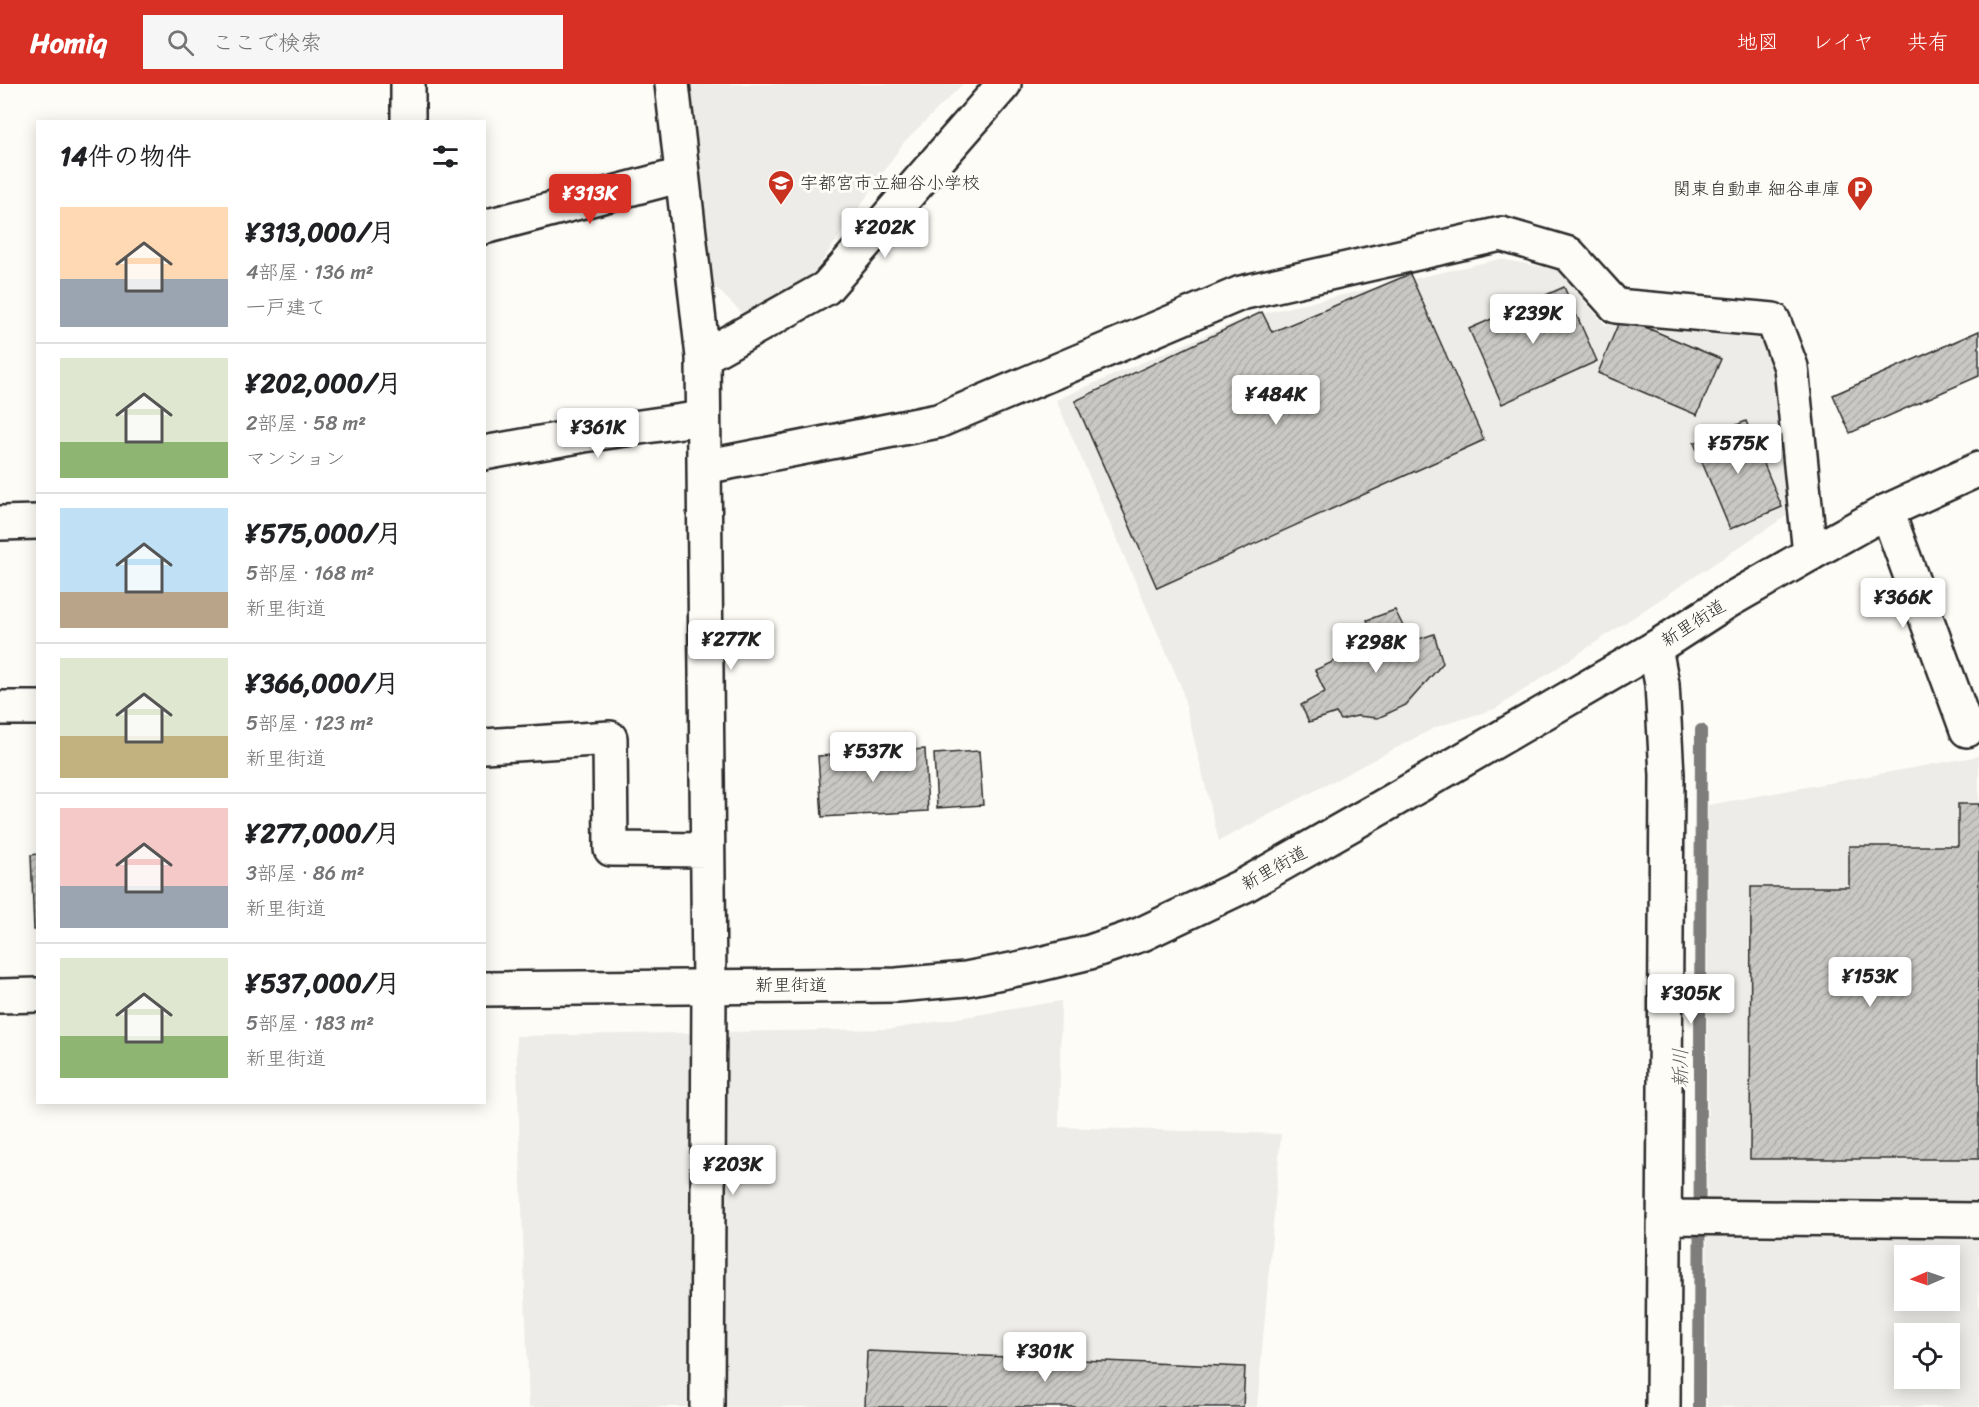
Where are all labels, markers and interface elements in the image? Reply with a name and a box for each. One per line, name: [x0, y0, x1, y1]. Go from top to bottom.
search box: [143, 15, 563, 69]
text: Homiq: [30, 18, 107, 67]
text: ここで検索: [212, 23, 322, 62]
text: 地図: [1737, 23, 1779, 61]
text: レイヤ: [1812, 23, 1874, 61]
text: 共有: [1907, 23, 1949, 61]
icon: search: [164, 26, 197, 59]
text: 14件の物件: [60, 133, 191, 179]
icon: filters: [429, 140, 462, 173]
place label: 宇都宮市立細谷小学校: [800, 167, 980, 199]
school or university icon: 宇都宮市立細谷小学校: [766, 168, 796, 206]
place label: 関東自動車 細谷車庫: [1673, 173, 1840, 205]
pin: ¥313K: [548, 174, 632, 225]
parking icon: 関東自動車 細谷車庫: [1845, 174, 1875, 212]
text: ¥313K: [563, 176, 617, 211]
pin: ¥202K: [843, 208, 927, 259]
text: ¥313,000/月: [246, 209, 395, 255]
text: ¥202K: [856, 210, 914, 245]
icon: home: [108, 231, 180, 303]
text: 4部屋 · 136 m²: [246, 255, 374, 290]
text: 一戸建て: [246, 290, 326, 325]
pin: ¥239K: [1491, 294, 1575, 345]
text: ¥239K: [1504, 296, 1562, 331]
text: ¥202,000/月: [246, 360, 402, 406]
pin: ¥484K: [1234, 375, 1318, 426]
text: ¥484K: [1246, 377, 1306, 412]
icon: home: [108, 382, 180, 454]
text: 2部屋 · 58 m²: [246, 406, 366, 441]
pin: ¥361K: [556, 408, 640, 459]
text: ¥361K: [571, 410, 625, 445]
pin: ¥575K: [1696, 424, 1780, 475]
text: ¥575K: [1708, 426, 1768, 461]
text: マンション: [246, 441, 345, 476]
text: ¥575,000/月: [246, 510, 402, 556]
icon: home: [108, 532, 180, 604]
text: 5部屋 · 168 m²: [246, 556, 374, 591]
pin: ¥366K: [1861, 578, 1945, 629]
text: ¥366K: [1875, 580, 1931, 615]
street label: 新里街道: [1654, 590, 1732, 656]
text: 新里街道: [246, 591, 326, 626]
pin: ¥277K: [689, 620, 773, 671]
text: ¥277K: [702, 622, 760, 657]
pin: ¥298K: [1334, 623, 1418, 674]
text: ¥298K: [1346, 625, 1406, 660]
text: ¥366,000/月: [246, 660, 399, 706]
icon: home: [108, 682, 180, 754]
text: 5部屋 · 123 m²: [246, 706, 374, 741]
pin: ¥537K: [831, 732, 915, 783]
text: ¥537K: [844, 734, 902, 769]
text: 新里街道: [246, 741, 326, 776]
text: ¥277,000/月: [246, 810, 400, 856]
icon: home: [108, 832, 180, 904]
street label: 新里街道: [1235, 837, 1313, 899]
text: 3部屋 · 86 m²: [246, 856, 365, 891]
text: 新里街道: [246, 891, 326, 926]
pin: ¥153K: [1828, 957, 1912, 1008]
text: ¥153K: [1842, 959, 1898, 994]
text: ¥537,000/月: [246, 960, 401, 1006]
street label: 新里街道: [755, 969, 827, 1001]
pin: ¥305K: [1649, 974, 1733, 1025]
text: ¥305K: [1661, 976, 1721, 1011]
icon: home: [108, 982, 180, 1054]
text: 5部屋 · 183 m²: [246, 1006, 374, 1041]
text: 新里街道: [246, 1041, 326, 1076]
water label: 新川: [1663, 1048, 1698, 1088]
pin: ¥203K: [691, 1145, 775, 1196]
text: ¥203K: [704, 1147, 762, 1182]
north arrow: [1894, 1245, 1960, 1311]
map controls: [1894, 1245, 1960, 1389]
button: locate: [1894, 1323, 1960, 1389]
pin: ¥301K: [1003, 1332, 1087, 1383]
text: ¥301K: [1017, 1334, 1073, 1369]

